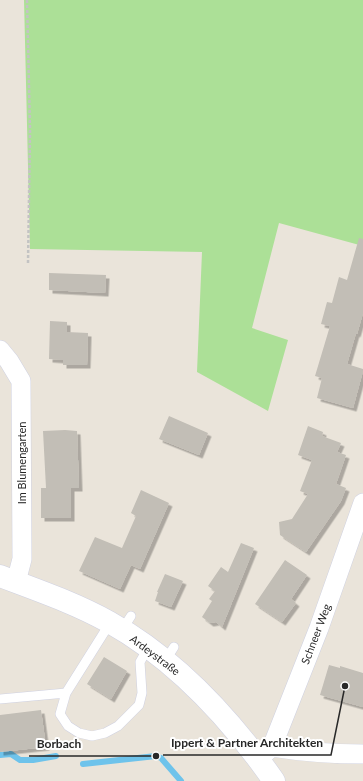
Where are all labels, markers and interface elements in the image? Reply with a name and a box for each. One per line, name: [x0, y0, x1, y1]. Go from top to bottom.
street label: Im Blumengarten: [15, 422, 28, 504]
street label: Schneer Weg: [298, 601, 333, 666]
street label: Ardeystraße: [128, 632, 183, 678]
callout: Ippert & Partner Architekten: [163, 731, 331, 755]
callout: Borbach: [29, 732, 89, 756]
text: Ippert & Partner Architekten: [171, 735, 323, 750]
text: Borbach: [37, 736, 82, 751]

